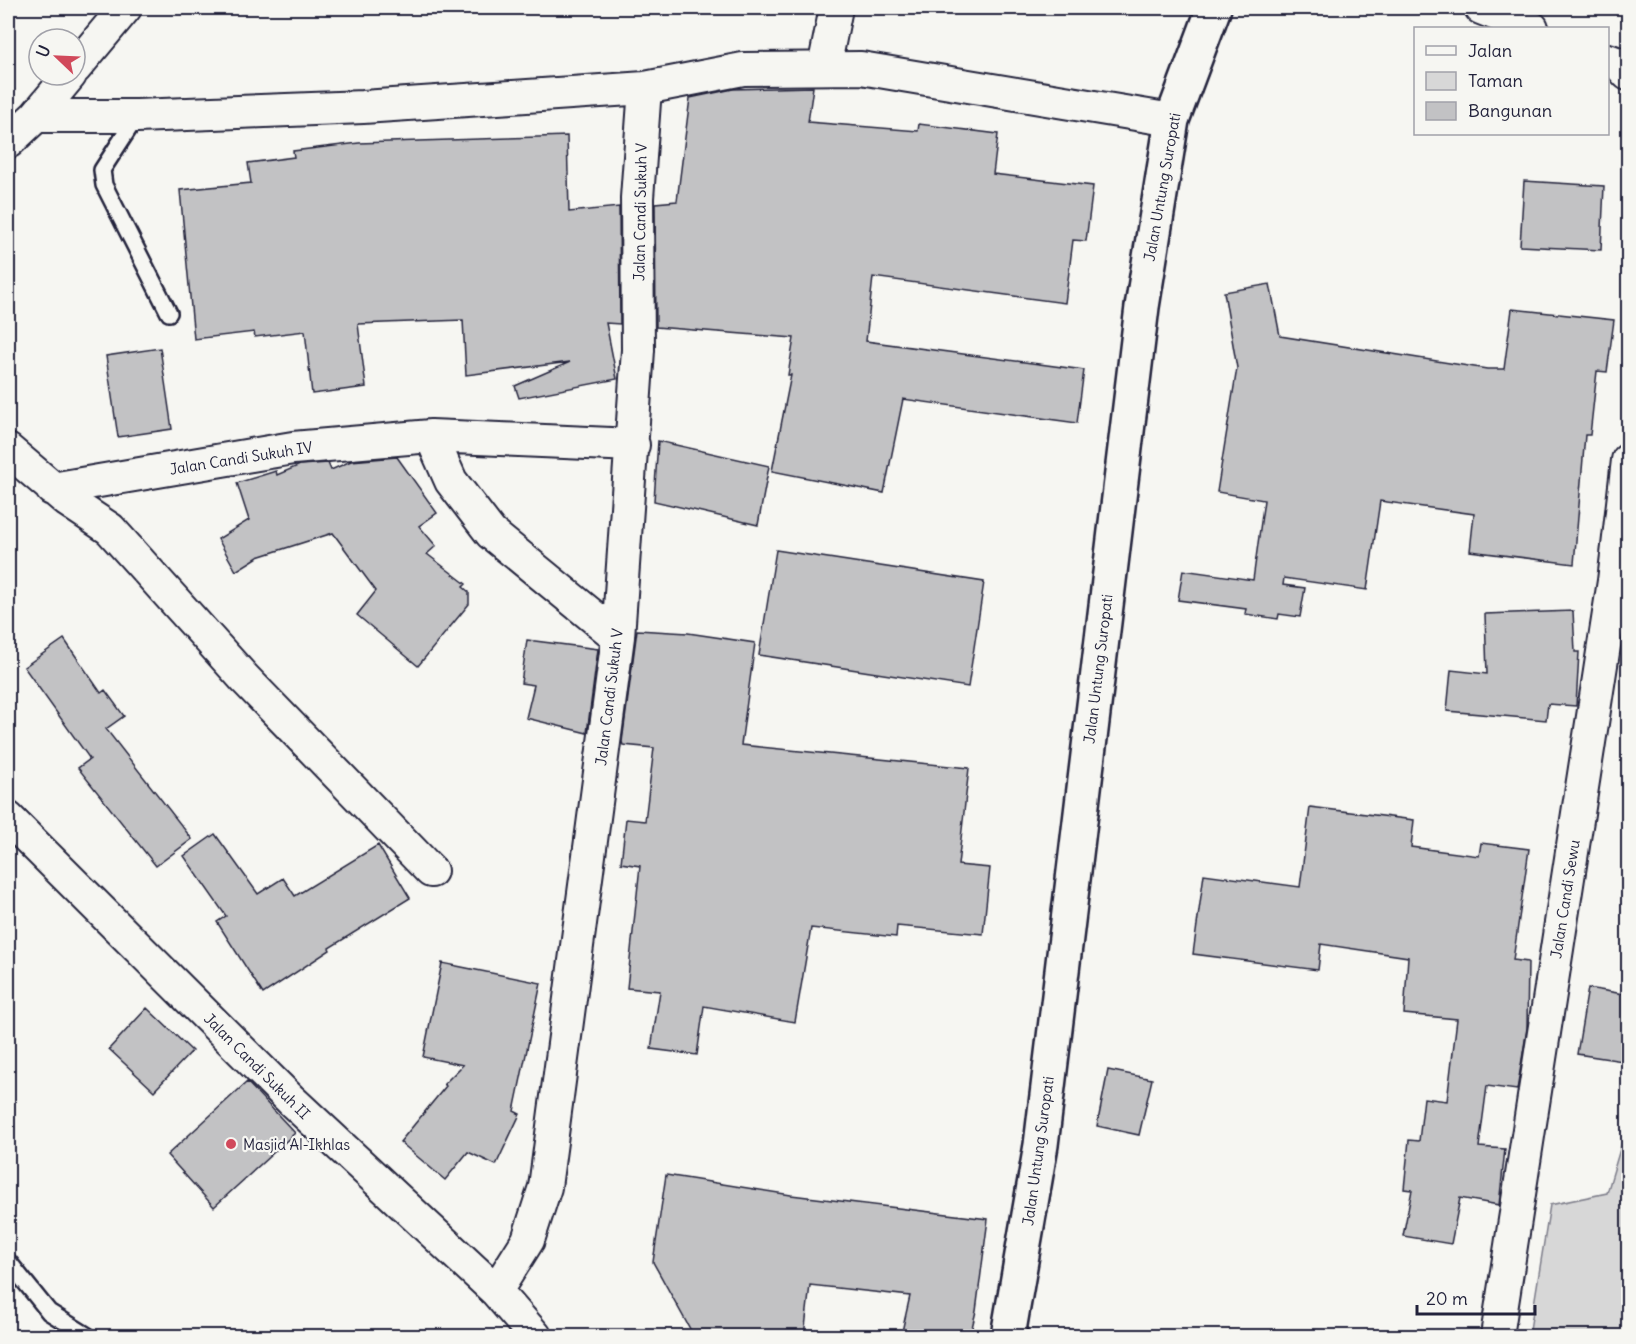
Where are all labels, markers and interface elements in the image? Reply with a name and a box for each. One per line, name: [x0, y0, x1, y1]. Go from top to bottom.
north arrow: [27, 27, 87, 87]
legend: [1414, 27, 1609, 135]
text: Jalan: [1468, 39, 1512, 62]
text: U: [32, 42, 55, 60]
text: Taman: [1468, 69, 1523, 92]
text: Bangunan: [1468, 99, 1552, 122]
street label: Jalan Untung Suropati: [1140, 111, 1184, 263]
street label: Jalan Candi Sukuh V: [629, 143, 651, 281]
street label: Jalan Candi Sukuh IV: [168, 437, 314, 479]
street label: Jalan Untung Suropati: [1079, 593, 1117, 745]
street label: Jalan Candi Sukuh V: [591, 627, 627, 767]
street label: Jalan Candi Sewu: [1546, 838, 1584, 960]
street label: Jalan Candi Sukuh II: [200, 1009, 314, 1123]
street label: Jalan Untung Suropati: [1018, 1075, 1058, 1227]
place label: Masjid Al-Ikhlas: [243, 1135, 350, 1154]
marker: Masjid Al-Ikhlas: [224, 1137, 238, 1151]
scale bar: [1417, 1278, 1536, 1316]
text: 20 m: [1426, 1287, 1468, 1310]

